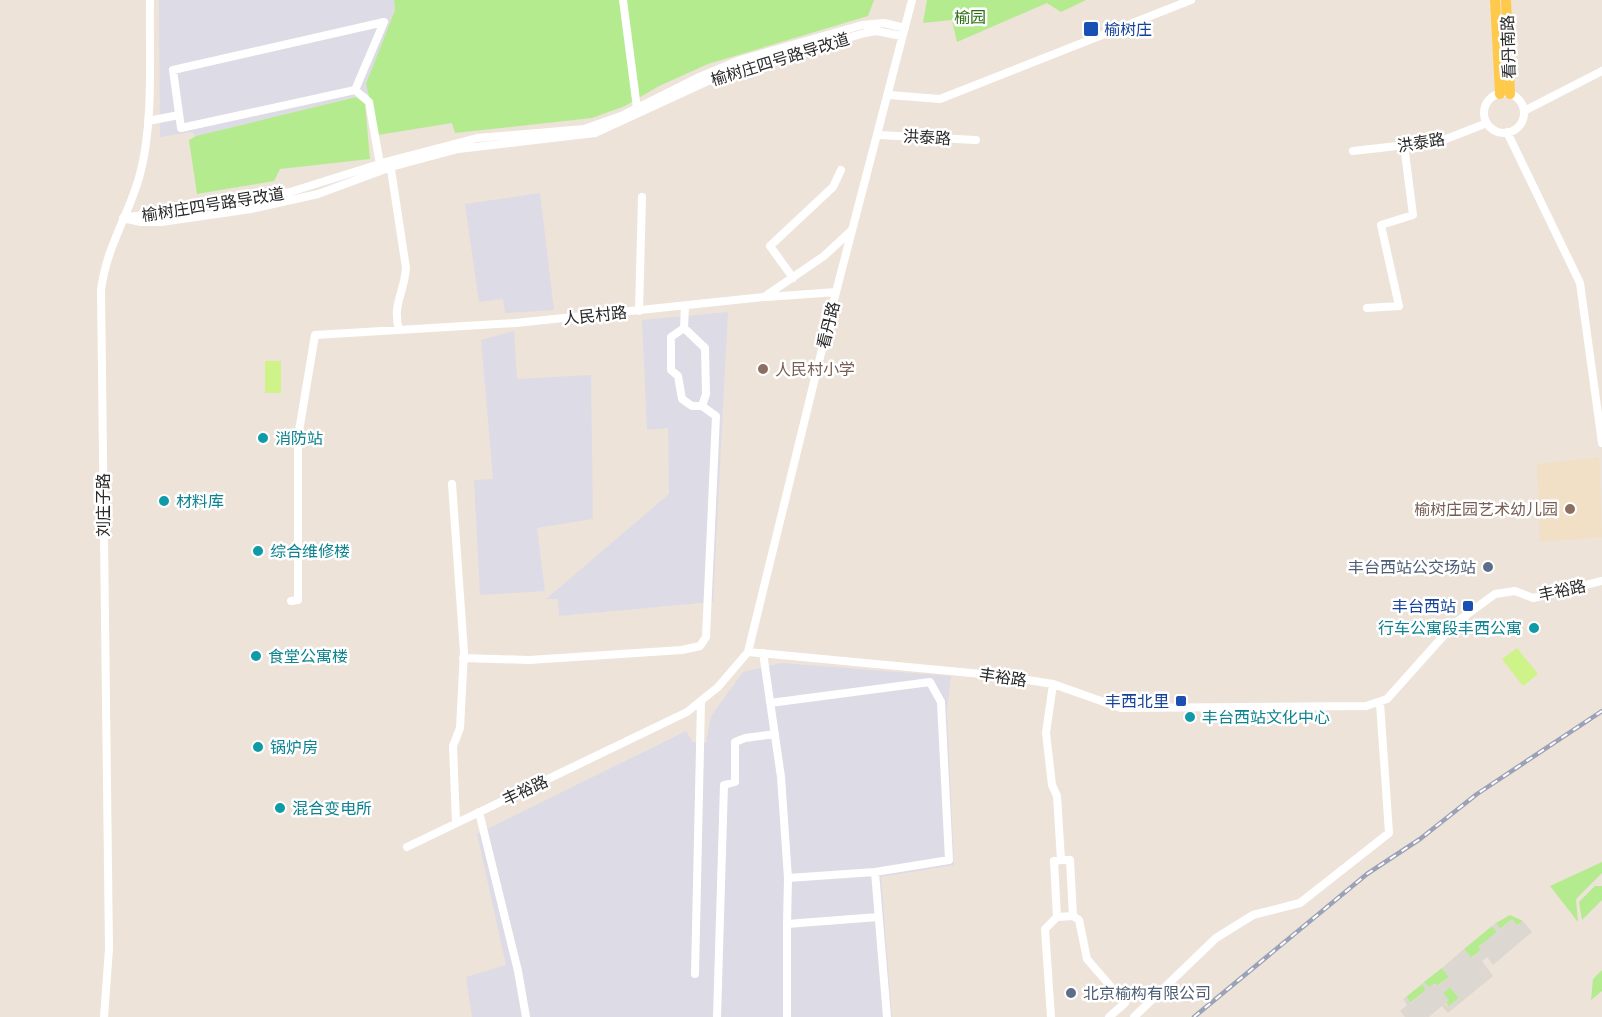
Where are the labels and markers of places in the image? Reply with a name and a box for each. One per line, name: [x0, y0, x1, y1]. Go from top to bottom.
place label: 榆树庄: [1104, 19, 1152, 41]
marker: 榆树庄: [1082, 20, 1100, 38]
place label: 人民村小学: [775, 359, 855, 381]
marker: 人民村小学: [756, 362, 770, 376]
place label: 消防站: [275, 428, 323, 450]
marker: 消防站: [256, 431, 270, 445]
place label: 材料库: [176, 491, 224, 513]
marker: 材料库: [157, 494, 171, 508]
place label: 榆树庄园艺术幼儿园: [1414, 499, 1558, 521]
marker: 榆树庄园艺术幼儿园: [1563, 502, 1577, 516]
place label: 综合维修楼: [270, 541, 350, 563]
marker: 综合维修楼: [251, 544, 265, 558]
place label: 丰台西站公交场站: [1348, 557, 1476, 579]
marker: 丰台西站公交场站: [1481, 560, 1495, 574]
place label: 丰台西站: [1392, 596, 1456, 618]
marker: 丰台西站: [1461, 599, 1475, 613]
place label: 行车公寓段丰西公寓: [1378, 618, 1522, 640]
marker: 行车公寓段丰西公寓: [1527, 621, 1541, 635]
place label: 食堂公寓楼: [268, 646, 348, 668]
marker: 食堂公寓楼: [249, 649, 263, 663]
place label: 丰西北里: [1105, 691, 1169, 713]
marker: 丰西北里: [1174, 694, 1188, 708]
place label: 丰台西站文化中心: [1202, 707, 1330, 729]
marker: 丰台西站文化中心: [1183, 710, 1197, 724]
place label: 锅炉房: [270, 737, 318, 759]
marker: 锅炉房: [251, 740, 265, 754]
place label: 混合变电所: [292, 798, 372, 820]
marker: 混合变电所: [273, 801, 287, 815]
place label: 北京榆构有限公司: [1083, 983, 1211, 1005]
marker: 北京榆构有限公司: [1064, 986, 1078, 1000]

